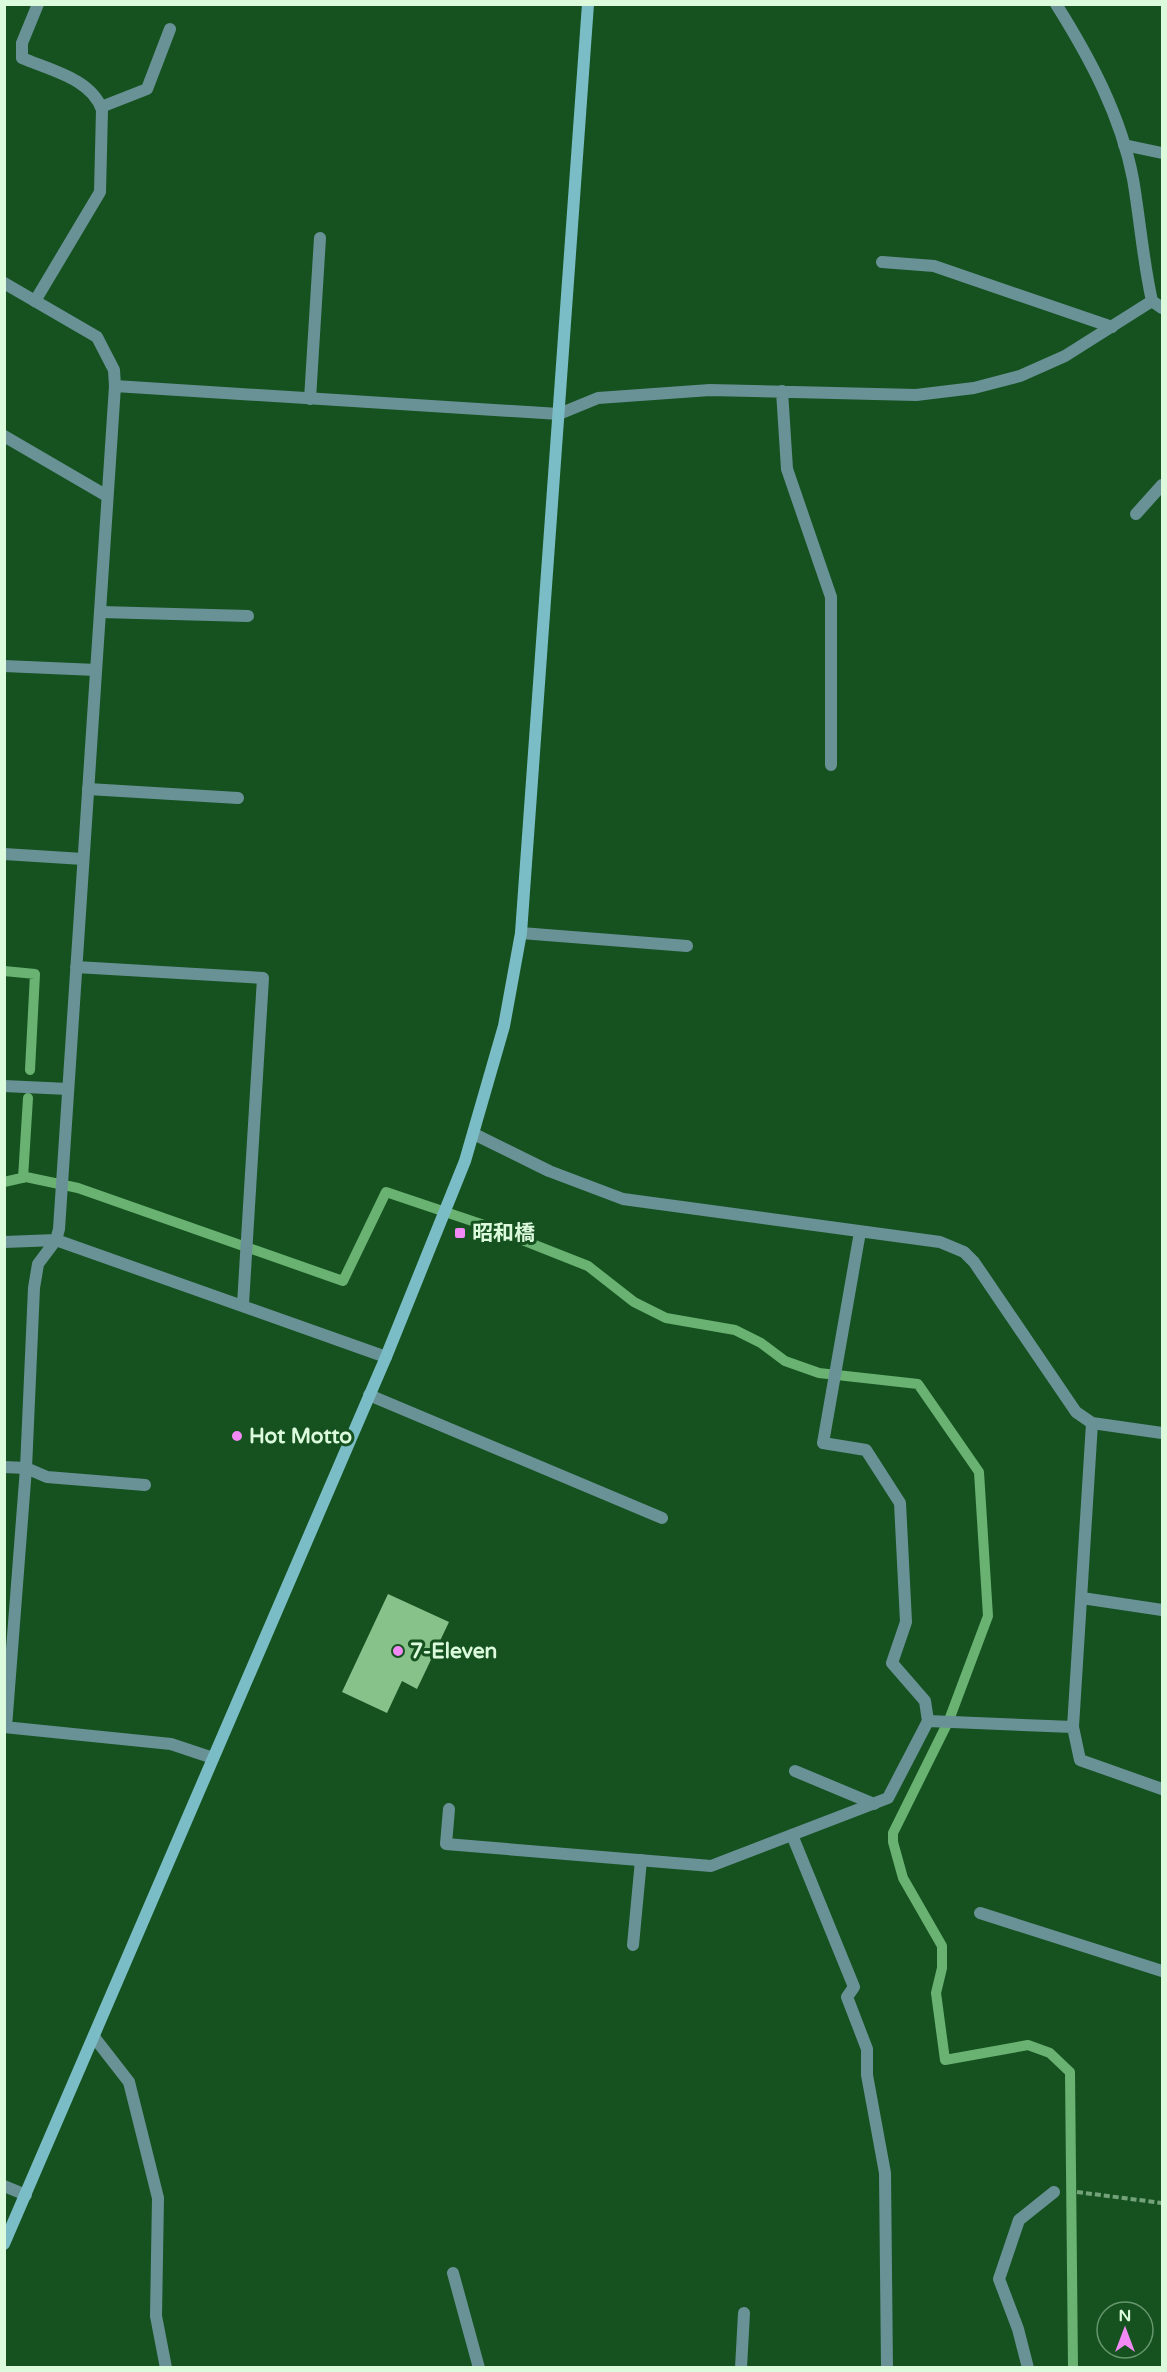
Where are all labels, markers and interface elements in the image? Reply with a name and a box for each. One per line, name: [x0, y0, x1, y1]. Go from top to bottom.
place label: 昭和橋: [472, 1221, 535, 1246]
marker: 昭和橋: [453, 1226, 467, 1240]
place label: Hot Motto: [249, 1424, 352, 1449]
marker: Hot Motto: [230, 1429, 244, 1443]
place label: 7-Eleven: [410, 1639, 497, 1664]
marker: 7-Eleven: [391, 1644, 405, 1658]
north arrow: [1095, 2300, 1155, 2360]
text: N: [1119, 2306, 1131, 2326]

